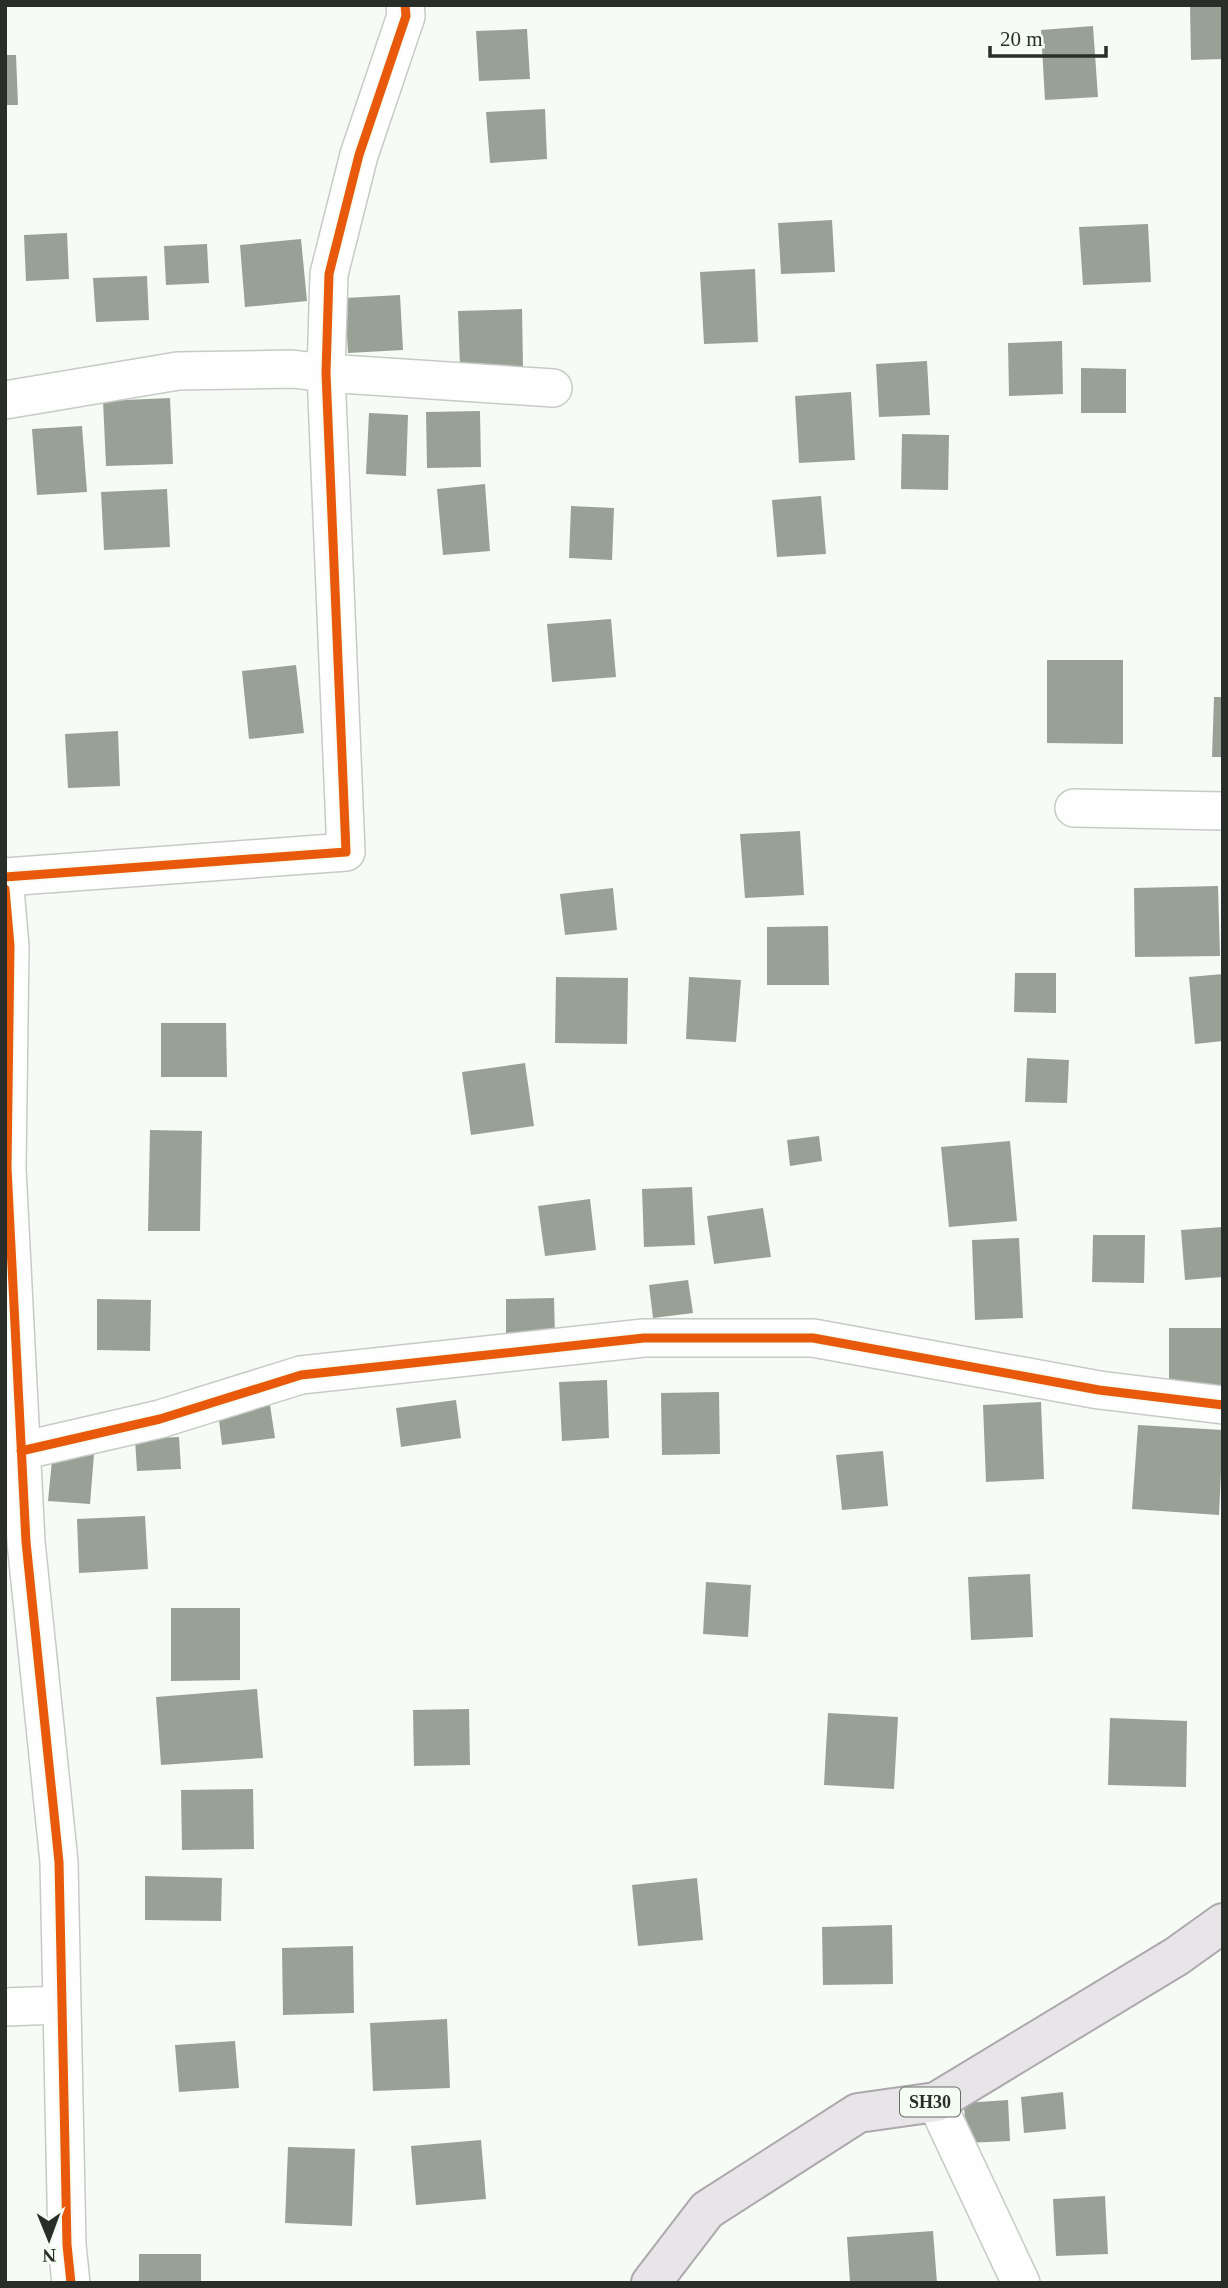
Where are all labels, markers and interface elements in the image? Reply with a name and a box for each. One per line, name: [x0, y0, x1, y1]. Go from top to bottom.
scale bar: [990, 14, 1106, 58]
text: 20 m: [1000, 27, 1043, 51]
road number: SH30: [900, 2088, 960, 2116]
north arrow: [14, 2204, 84, 2274]
text: N: [42, 2245, 56, 2266]

